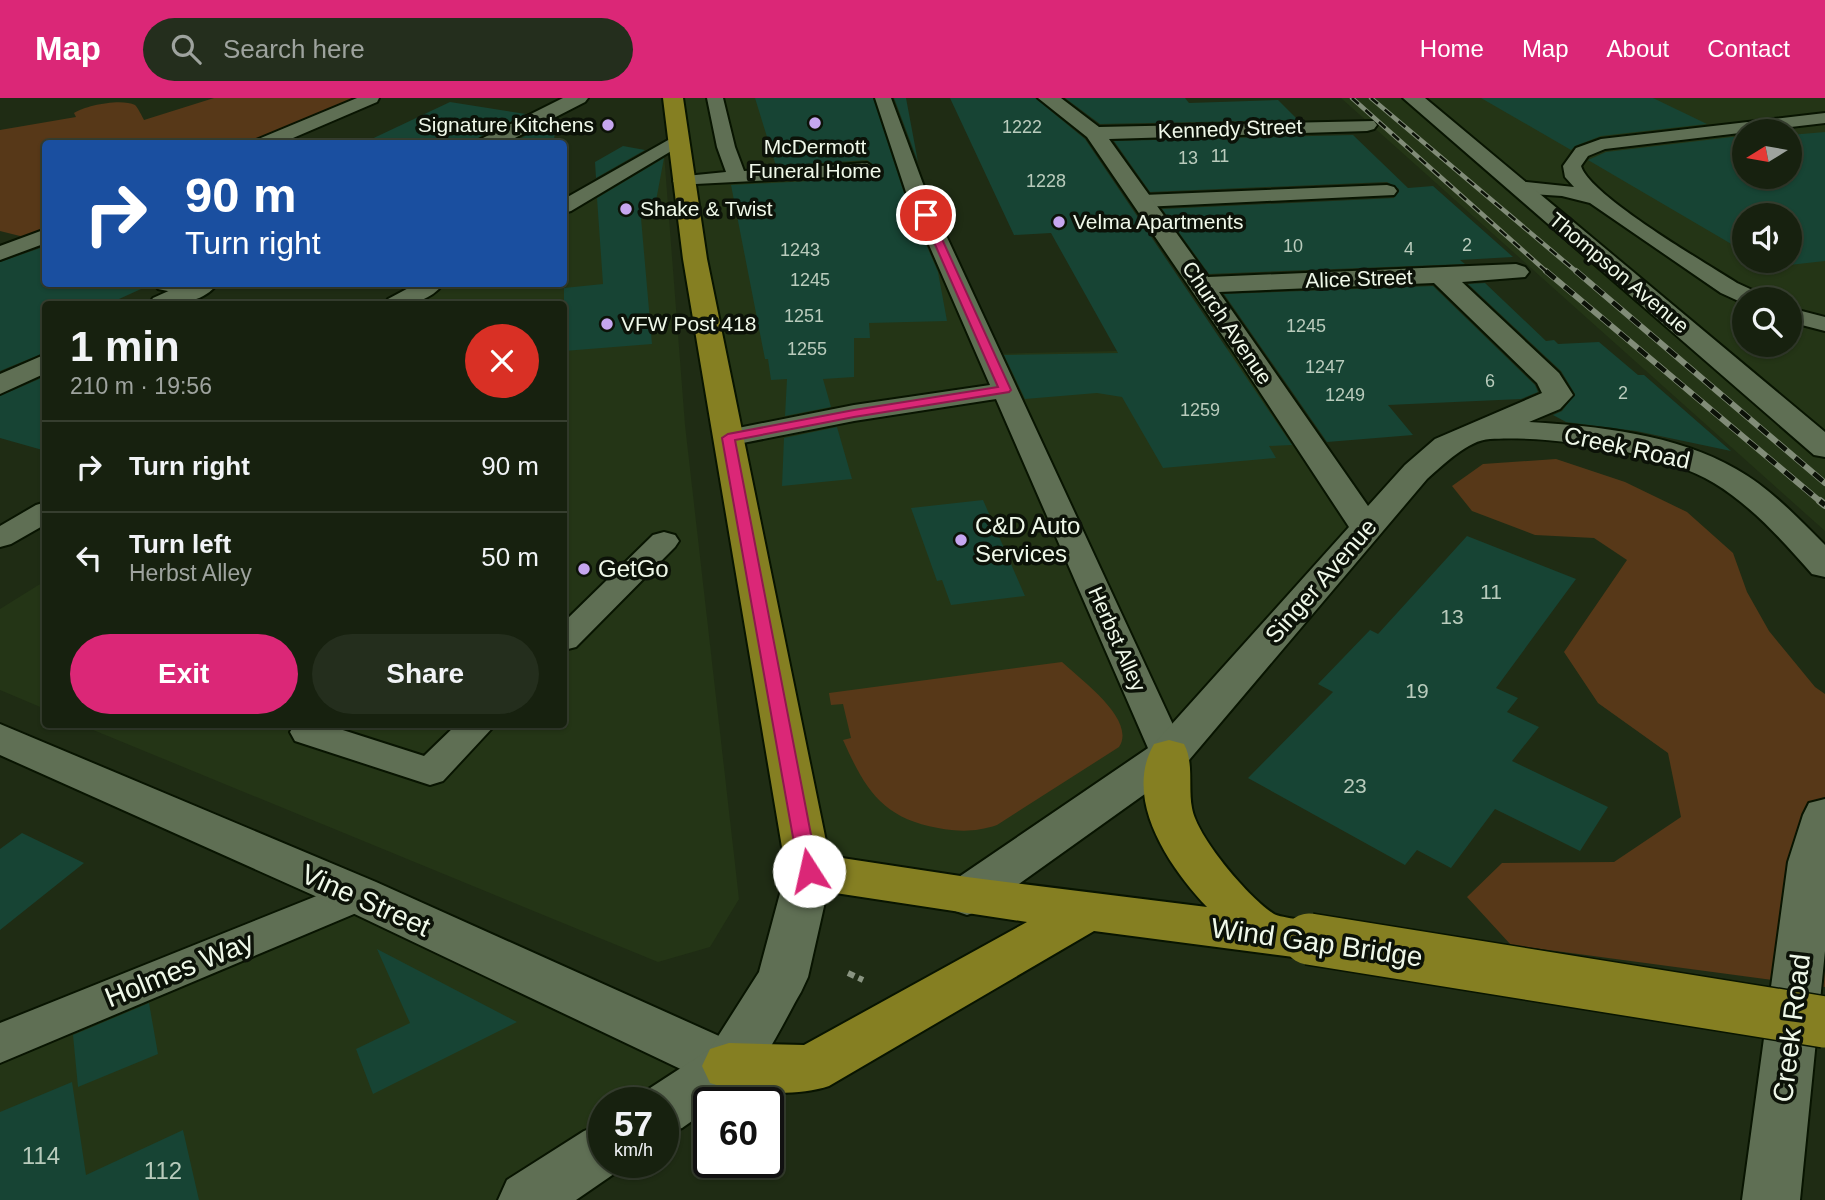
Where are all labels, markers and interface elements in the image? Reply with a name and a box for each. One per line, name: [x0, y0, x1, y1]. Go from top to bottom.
search box: [143, 18, 633, 81]
text: Map: [35, 30, 101, 67]
icon: search: [167, 30, 205, 68]
text: Search here: [223, 34, 365, 64]
text: Home: [1420, 35, 1484, 62]
text: Map: [1522, 35, 1569, 62]
text: About: [1607, 35, 1669, 62]
text: Contact: [1707, 35, 1790, 62]
place label: Signature Kitchens: [418, 113, 594, 136]
street label: Kennedy Street: [1157, 114, 1303, 143]
marker: McDermott Funeral Home: [807, 115, 823, 131]
marker: Signature Kitchens: [600, 117, 616, 133]
house number: 1222: [1002, 117, 1042, 137]
north arrow: [1732, 119, 1802, 189]
map controls: [1732, 119, 1802, 357]
place label: McDermott Funeral Home: [748, 135, 882, 182]
house number: 11: [1211, 146, 1229, 166]
house number: 13: [1178, 148, 1198, 168]
icon: right: [70, 168, 161, 259]
text: 90 m: [185, 168, 297, 222]
house number: 1228: [1026, 171, 1066, 191]
pin: [896, 185, 956, 245]
icon: arrive: [907, 196, 945, 234]
place label: Shake & Twist: [640, 197, 773, 220]
marker: Shake & Twist: [618, 201, 634, 217]
button: sound: [1732, 203, 1802, 273]
street label: Thompson Avenue: [1545, 208, 1694, 338]
place label: Velma Apartments: [1073, 210, 1243, 233]
marker: Velma Apartments: [1051, 214, 1067, 230]
text: Turn right: [185, 225, 321, 261]
house number: 2: [1462, 235, 1472, 255]
house number: 10: [1283, 236, 1303, 256]
house number: 4: [1404, 239, 1414, 259]
house number: 1243: [780, 240, 820, 260]
street label: Church Avenue: [1178, 257, 1277, 389]
street label: Alice Street: [1305, 265, 1413, 292]
house number: 1245: [790, 270, 830, 290]
button: search: [1732, 287, 1802, 357]
house number: 1251: [784, 306, 824, 326]
place label: VFW Post 418: [621, 312, 756, 335]
marker: VFW Post 418: [599, 316, 615, 332]
house number: 1245: [1286, 316, 1326, 336]
text: 1 min: [70, 323, 180, 370]
button: close: [465, 324, 539, 398]
house number: 1255: [787, 339, 827, 359]
house number: 1247: [1305, 357, 1345, 377]
house number: 6: [1485, 371, 1495, 391]
text: 210 m · 19:56: [70, 373, 212, 399]
house number: 2: [1618, 383, 1628, 403]
house number: 1249: [1325, 385, 1365, 405]
house number: 1259: [1180, 400, 1220, 420]
street label: Creek Road: [1562, 421, 1693, 474]
icon: right: [70, 448, 108, 486]
text: Turn right: [129, 451, 250, 481]
text: 90 m: [481, 451, 539, 481]
place label: C&D Auto Services: [975, 512, 1080, 567]
street label: Singer Avenue: [1259, 513, 1382, 648]
text: Turn left: [129, 529, 231, 559]
marker: C&D Auto Services: [953, 532, 969, 548]
icon: left: [70, 539, 108, 577]
text: 50 m: [481, 542, 539, 572]
place label: GetGo: [598, 555, 669, 582]
text: Herbst Alley: [129, 560, 252, 586]
marker: GetGo: [576, 561, 592, 577]
house number: 11: [1480, 580, 1502, 603]
street label: Herbst Alley: [1084, 583, 1151, 695]
house number: 13: [1440, 605, 1464, 628]
button: Exit: [70, 634, 298, 714]
button: Share: [312, 634, 539, 714]
house number: 19: [1405, 679, 1429, 702]
house number: 23: [1343, 774, 1367, 797]
position arrow: [772, 834, 846, 908]
street label: Vine Street: [296, 858, 435, 943]
street label: Wind Gap Bridge: [1209, 912, 1425, 973]
street label: Holmes Way: [100, 926, 258, 1013]
street label: Creek Road: [1767, 952, 1816, 1104]
speed limit sign: 60: [693, 1087, 784, 1178]
text: 57: [614, 1104, 653, 1143]
text: km/h: [614, 1140, 653, 1160]
house number: 114: [22, 1142, 60, 1169]
house number: 112: [144, 1157, 182, 1184]

